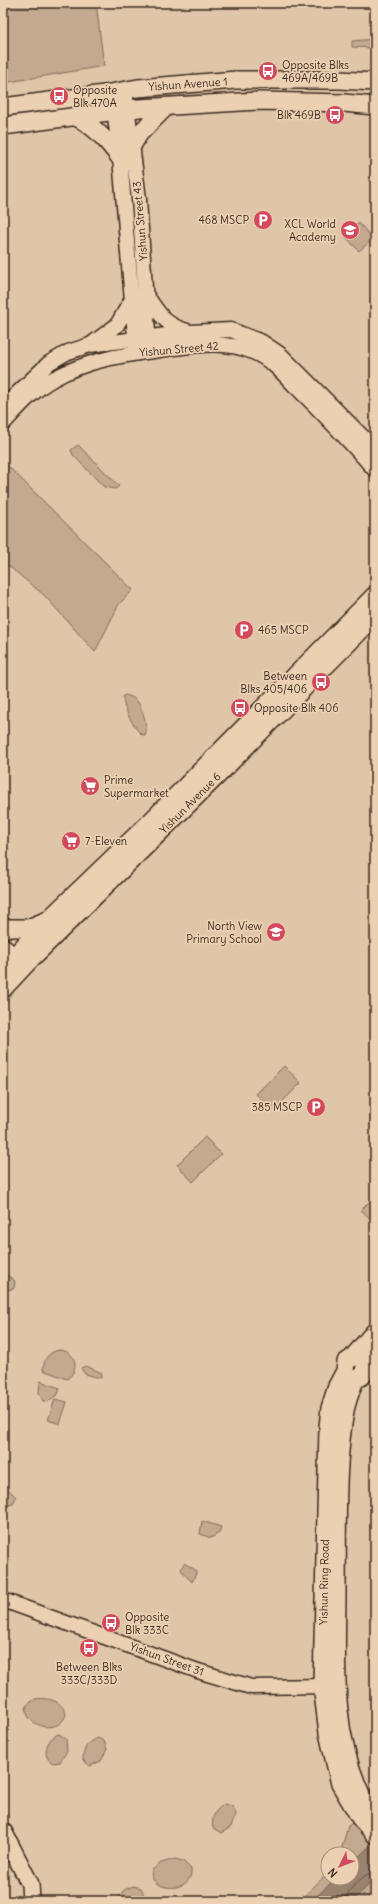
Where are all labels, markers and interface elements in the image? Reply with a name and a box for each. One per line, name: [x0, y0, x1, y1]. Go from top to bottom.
place label: Opposite Blks 469A/469B: [282, 58, 349, 85]
bus stop icon: Opposite Blks 469A/469B: [257, 60, 279, 82]
street label: Yishun Avenue 1: [148, 74, 228, 94]
place label: Opposite Blk 470A: [73, 83, 117, 110]
bus stop icon: Opposite Blk 470A: [48, 85, 70, 107]
bus stop icon: Blk 469B: [324, 104, 346, 126]
place label: Blk 469B: [277, 108, 321, 122]
street label: Yishun Street 43: [130, 181, 150, 261]
parking icon: 468 MSCP: [252, 209, 274, 231]
place label: 468 MSCP: [198, 213, 249, 227]
place label: XCL World Academy: [284, 217, 337, 244]
school or university icon: XCL World Academy: [339, 219, 361, 241]
street label: Yishun Street 42: [139, 339, 219, 359]
parking icon: 465 MSCP: [233, 619, 255, 641]
place label: 465 MSCP: [258, 623, 309, 637]
place label: Between Blks 405/406: [240, 669, 307, 696]
bus stop icon: Between Blks 405/406: [310, 671, 332, 693]
bus stop icon: Opposite Blk 406: [229, 697, 251, 719]
place label: Opposite Blk 406: [254, 701, 339, 715]
street label: Yishun Avenue 6: [156, 769, 224, 837]
place label: Prime Supermarket: [104, 773, 169, 800]
supermarket icon: Prime Supermarket: [79, 775, 101, 797]
supermarket icon: 7-Eleven: [60, 830, 82, 852]
place label: 7-Eleven: [85, 834, 127, 848]
place label: North View Primary School: [186, 919, 262, 946]
school or university icon: North View Primary School: [265, 921, 287, 943]
parking icon: 385 MSCP: [305, 1096, 327, 1118]
place label: 385 MSCP: [252, 1100, 302, 1114]
street label: Yishun Ring Road: [316, 1539, 332, 1625]
place label: Opposite Blk 333C: [125, 1610, 169, 1637]
bus stop icon: Opposite Blk 333C: [100, 1612, 122, 1634]
bus stop icon: Between Blks 333C/333D: [78, 1637, 100, 1659]
street label: Yishun Street 31: [128, 1639, 206, 1679]
place label: Between Blks 333C/333D: [56, 1660, 122, 1687]
north arrow: [320, 1846, 360, 1886]
text: N: [325, 1865, 340, 1880]

